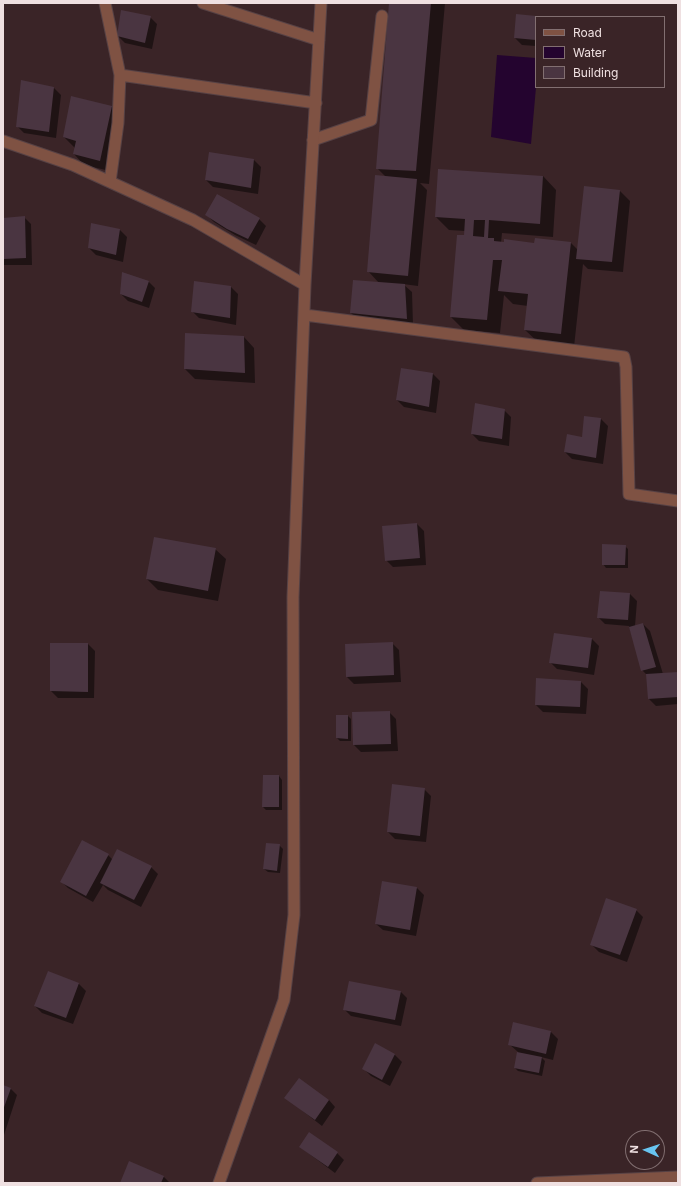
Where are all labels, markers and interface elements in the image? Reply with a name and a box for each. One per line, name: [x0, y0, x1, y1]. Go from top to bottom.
legend: [535, 16, 665, 88]
text: Road: [573, 25, 602, 40]
text: Water: [573, 45, 606, 60]
text: Building: [573, 65, 618, 80]
north arrow: [625, 1130, 665, 1170]
text: N: [627, 1145, 641, 1154]

